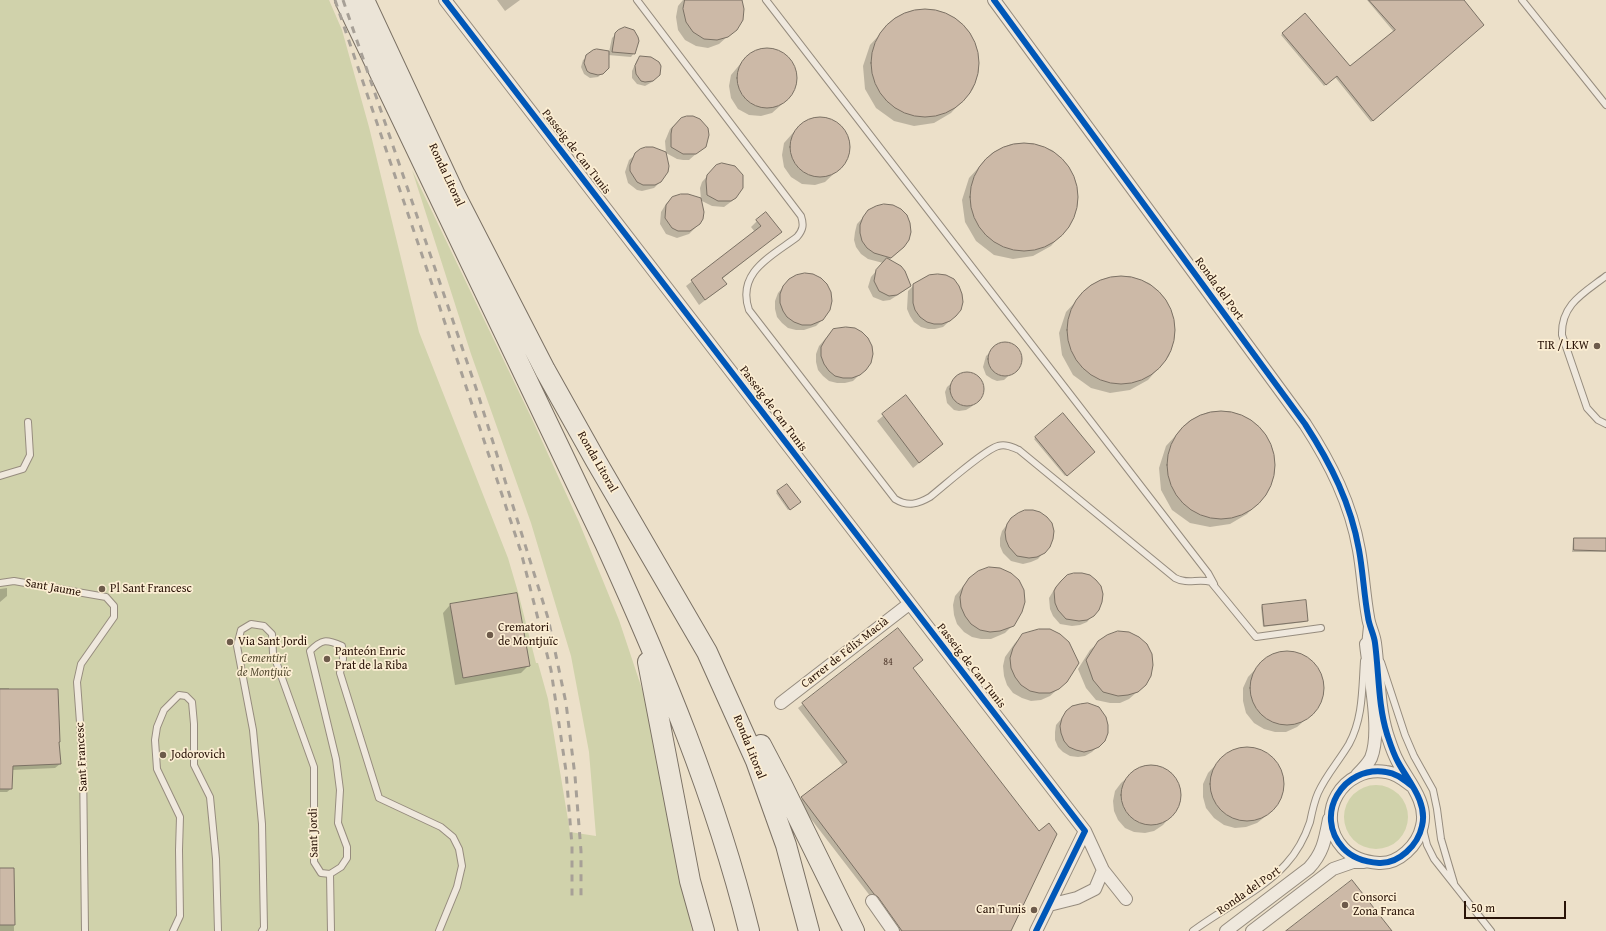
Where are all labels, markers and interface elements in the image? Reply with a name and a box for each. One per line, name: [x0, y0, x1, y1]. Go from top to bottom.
street label: Passeig de Can Tunis: [538, 107, 614, 197]
street label: Ronda Litoral: [425, 141, 467, 209]
street label: Ronda del Port: [1191, 255, 1247, 323]
place label: TIR / LKW: [1538, 339, 1589, 353]
marker: TIR / LKW: [1592, 341, 1602, 351]
street label: Passeig de Can Tunis: [736, 363, 810, 455]
street label: Ronda Litoral: [574, 429, 620, 495]
street label: Sant Jaume: [24, 576, 82, 600]
place label: Pl Sant Francesc: [110, 582, 192, 596]
marker: Pl Sant Francesc: [97, 584, 107, 594]
street label: Carrer de Félix Macià: [799, 614, 891, 692]
place label: Crematori de Montjuïc: [498, 621, 558, 649]
street label: Passeig de Can Tunis: [933, 621, 1009, 711]
marker: Crematori de Montjuïc: [485, 630, 495, 640]
place label: Via Sant Jordi: [238, 635, 307, 649]
marker: Via Sant Jordi: [225, 637, 235, 647]
place label: Panteón Enric Prat de la Riba: [335, 645, 407, 673]
park label: Cementiri de Montjuïc: [237, 652, 291, 680]
marker: Panteón Enric Prat de la Riba: [322, 654, 332, 664]
house number: 84: [883, 656, 893, 668]
street label: Ronda Litoral: [730, 713, 768, 781]
street label: Sant Francesc: [73, 722, 91, 792]
place label: Jodorovich: [171, 748, 225, 762]
marker: Jodorovich: [158, 750, 168, 760]
street label: Sant Jordi: [306, 808, 322, 858]
street label: Ronda del Port: [1214, 864, 1284, 918]
place label: Consorci Zona Franca: [1353, 891, 1415, 919]
scale bar: [1466, 893, 1568, 919]
text: 50 m: [1471, 899, 1495, 916]
marker: Consorci Zona Franca: [1340, 900, 1350, 910]
place label: Can Tunis: [976, 903, 1026, 917]
marker: Can Tunis: [1029, 905, 1039, 915]

